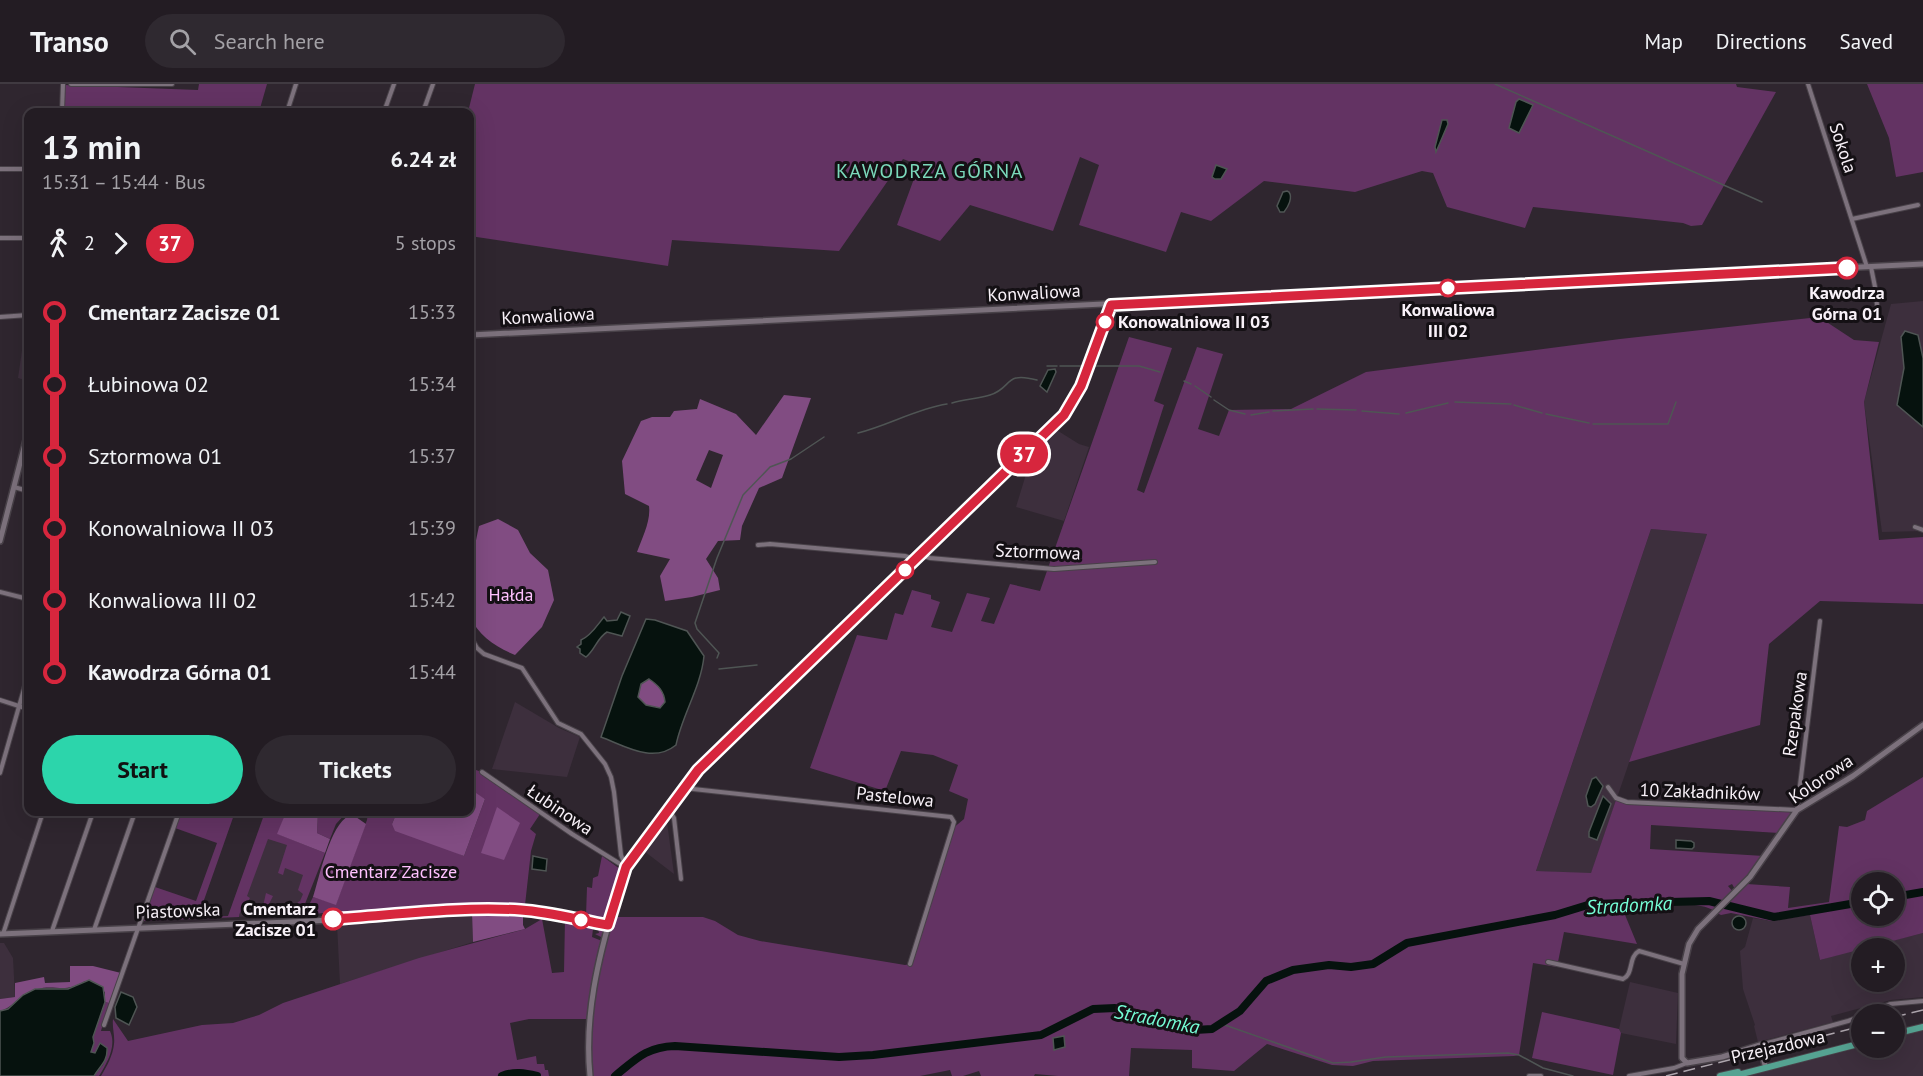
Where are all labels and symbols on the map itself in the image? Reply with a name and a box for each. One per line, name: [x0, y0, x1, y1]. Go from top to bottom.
street label: Sokola: [1825, 120, 1862, 176]
district label: KAWODRZA GÓRNA: [836, 158, 1024, 184]
marker: Kawodrza Górna 01: [1836, 257, 1858, 279]
street label: Konwaliowa: [987, 279, 1081, 306]
marker: Konwaliowa III 02: [1439, 279, 1457, 297]
place label: Kawodrza Górna 01: [1809, 281, 1885, 325]
place label: Konwaliowa III 02: [1401, 298, 1495, 342]
street label: Konwaliowa: [501, 302, 595, 329]
place label: Konowalniowa II 03: [1118, 310, 1270, 333]
marker: Konowalniowa II 03: [1096, 313, 1114, 331]
line badge: 37: [997, 434, 1051, 473]
street label: Sztormowa: [995, 539, 1081, 564]
unlabelled marker: [896, 561, 914, 579]
park label: Hałda: [489, 583, 533, 606]
street label: Rzepakowa: [1777, 670, 1812, 758]
street label: Kolorowa: [1784, 749, 1857, 808]
street label: 10 Zakładników: [1639, 778, 1761, 805]
street label: Łubinowa: [523, 779, 598, 840]
street label: Pastelowa: [855, 781, 935, 812]
park label: Cmentarz Zacisze: [325, 860, 457, 883]
water label: Stradomka: [1585, 890, 1673, 920]
place label: Cmentarz Zacisze 01: [235, 897, 316, 941]
street label: Piastowska: [135, 898, 221, 923]
marker: Cmentarz Zacisze 01: [322, 908, 344, 930]
unlabelled marker: [572, 911, 590, 929]
water label: Stradomka: [1112, 998, 1202, 1040]
street label: Przejazdowa: [1729, 1025, 1827, 1068]

